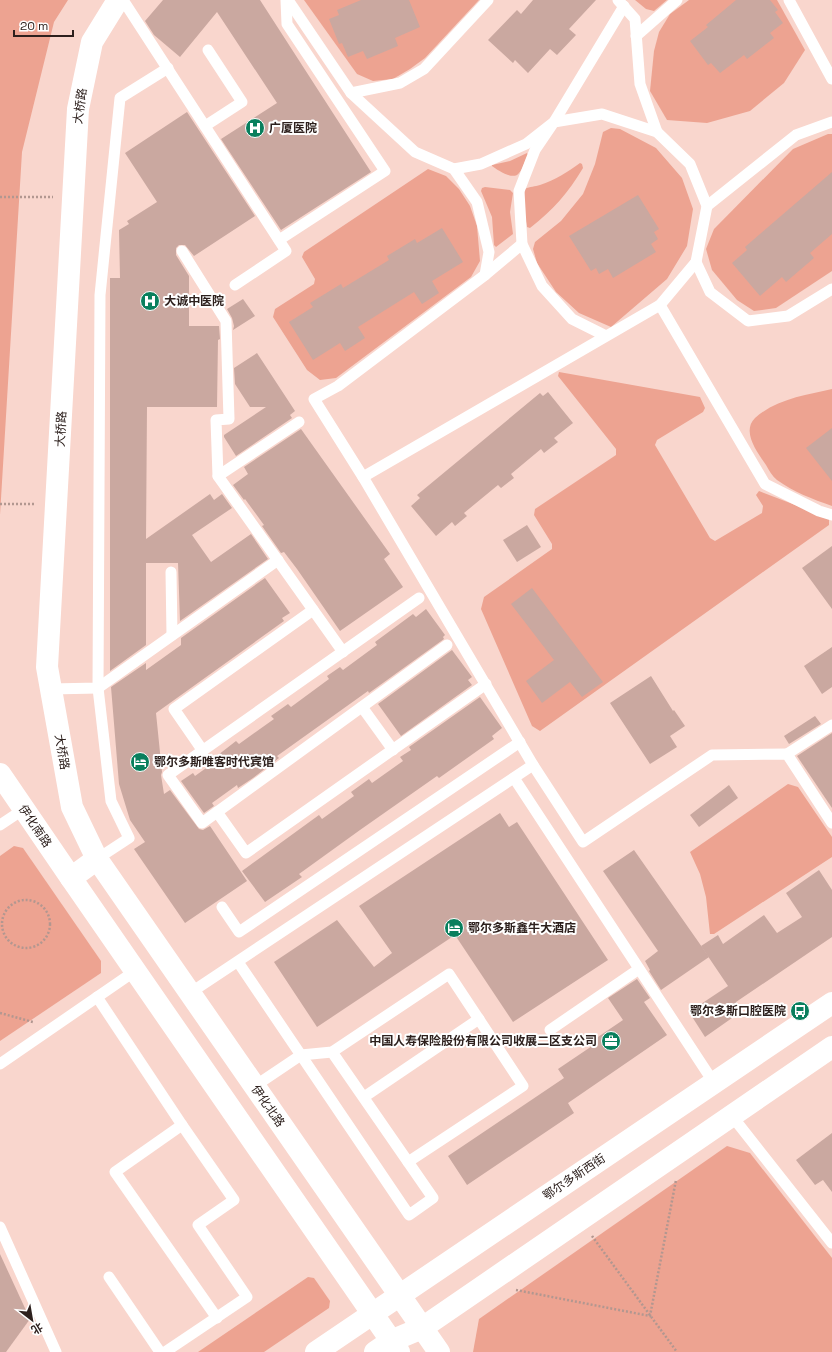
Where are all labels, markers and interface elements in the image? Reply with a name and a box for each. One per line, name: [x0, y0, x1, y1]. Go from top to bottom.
scale bar: [14, 12, 73, 38]
text: 20 m: [20, 18, 48, 34]
street label: 大桥路: [70, 87, 90, 125]
hospital icon: 广厦医院: [244, 117, 266, 139]
place label: 广厦医院: [269, 120, 317, 136]
hospital icon: 大诚中医院: [139, 290, 161, 312]
place label: 大诚中医院: [164, 293, 224, 309]
street label: 大桥路: [52, 411, 70, 447]
street label: 大桥路: [51, 733, 73, 771]
hotel icon: 鄂尔多斯唯客时代宾馆: [129, 751, 151, 773]
place label: 鄂尔多斯唯客时代宾馆: [154, 754, 274, 770]
street label: 伊化南路: [15, 802, 55, 850]
hotel icon: 鄂尔多斯鑫牛大酒店: [443, 917, 465, 939]
place label: 鄂尔多斯鑫牛大酒店: [468, 920, 576, 936]
bus stop icon: 鄂尔多斯口腔医院: [789, 1000, 811, 1022]
place label: 鄂尔多斯口腔医院: [690, 1003, 786, 1019]
office icon: 中国人寿保险股份有限公司收展二区支公司: [600, 1030, 622, 1052]
place label: 中国人寿保险股份有限公司收展二区支公司: [369, 1033, 597, 1049]
street label: 伊化北路: [248, 1082, 288, 1130]
street label: 鄂尔多斯西街: [540, 1150, 608, 1204]
north arrow: [12, 1300, 52, 1340]
text: 北: [29, 1320, 45, 1337]

